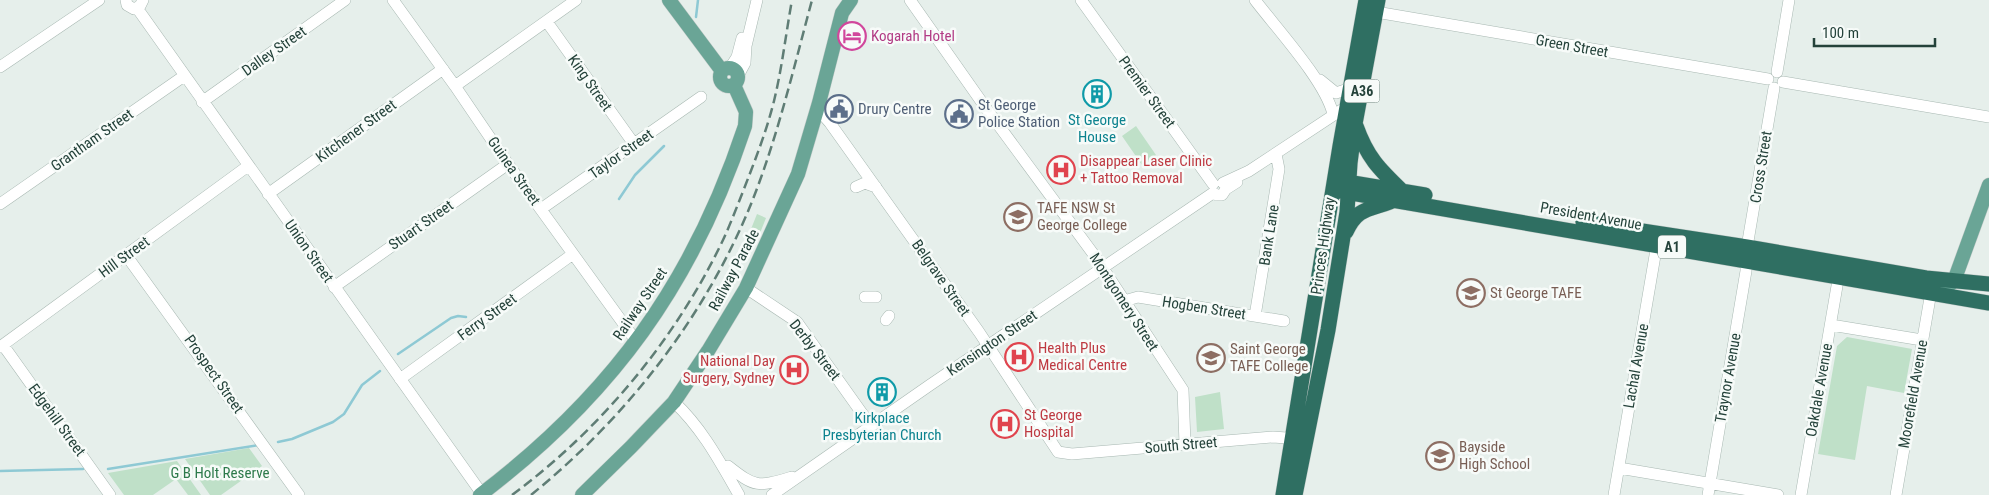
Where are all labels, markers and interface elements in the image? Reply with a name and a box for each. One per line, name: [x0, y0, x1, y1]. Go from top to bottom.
scale bar: [1814, 15, 1935, 47]
hotel icon: Kogarah Hotel: [837, 21, 867, 51]
street label: Dalley Street: [238, 22, 310, 80]
text: 100 m: [1822, 24, 1859, 42]
place label: Kogarah Hotel: [871, 27, 955, 45]
street label: Green Street: [1534, 31, 1610, 61]
street label: King Street: [564, 51, 616, 115]
street label: Premier Street: [1115, 52, 1179, 132]
building icon: St George House: [1082, 79, 1112, 109]
road number: A36: [1344, 80, 1380, 102]
public building icon: Drury Centre: [824, 94, 854, 124]
street label: Kitchener Street: [312, 96, 400, 166]
place label: St George Police Station: [978, 96, 1060, 131]
public building icon: St George Police Station: [944, 99, 974, 129]
place label: Drury Centre: [858, 100, 931, 118]
street label: Grantham Street: [47, 105, 137, 175]
place label: St George House: [1068, 111, 1126, 146]
street label: Taylor Street: [585, 125, 657, 183]
street label: Cross Street: [1746, 130, 1776, 204]
street label: Guinea Street: [484, 133, 544, 209]
place label: Disappear Laser Clinic + Tattoo Removal: [1080, 152, 1212, 187]
hospital icon: Disappear Laser Clinic + Tattoo Removal: [1046, 155, 1076, 185]
street label: Stuart Street: [385, 196, 457, 254]
street label: Princes Highway: [1307, 196, 1339, 296]
street label: President Avenue: [1539, 198, 1643, 234]
place label: TAFE NSW St George College: [1037, 199, 1127, 234]
school or university icon: TAFE NSW St George College: [1003, 202, 1033, 232]
street label: Bank Lane: [1255, 203, 1283, 267]
street label: Union Street: [281, 216, 337, 286]
street label: Railway Parade: [705, 226, 763, 314]
street label: Hill Street: [95, 233, 153, 281]
street label: Belgrave Street: [908, 236, 974, 320]
road number: A1: [1658, 236, 1686, 258]
street label: Montgomery Street: [1086, 250, 1162, 354]
street label: Railway Street: [609, 264, 671, 344]
school or university icon: St George TAFE: [1456, 278, 1486, 308]
place label: St George TAFE: [1490, 284, 1582, 302]
street label: Ferry Street: [454, 290, 520, 344]
street label: Hogben Street: [1161, 293, 1247, 323]
street label: Kensington Street: [943, 306, 1041, 380]
street label: Derby Street: [786, 316, 844, 384]
street label: Lachal Avenue: [1620, 322, 1652, 410]
street label: Prospect Street: [180, 331, 248, 417]
street label: Traynor Avenue: [1711, 332, 1745, 424]
street label: Moorefield Avenue: [1895, 338, 1931, 450]
place label: Health Plus Medical Centre: [1038, 339, 1127, 374]
place label: Saint George TAFE College: [1230, 340, 1308, 375]
hospital icon: Health Plus Medical Centre: [1004, 342, 1034, 372]
street label: Oakdale Avenue: [1802, 342, 1836, 438]
school or university icon: Saint George TAFE College: [1196, 343, 1226, 373]
place label: National Day Surgery, Sydney: [683, 352, 775, 387]
hospital icon: National Day Surgery, Sydney: [779, 355, 809, 385]
building icon: Kirkplace Presbyterian Church: [867, 377, 897, 407]
street label: Edgehill Street: [25, 380, 89, 460]
place label: St George Hospital: [1024, 406, 1082, 441]
place label: Kirkplace Presbyterian Church: [822, 409, 942, 444]
hospital icon: St George Hospital: [990, 409, 1020, 439]
street label: South Street: [1144, 433, 1218, 457]
place label: Bayside High School: [1459, 438, 1530, 473]
school or university icon: Bayside High School: [1425, 441, 1455, 471]
park label: G B Holt Reserve: [170, 464, 270, 482]

